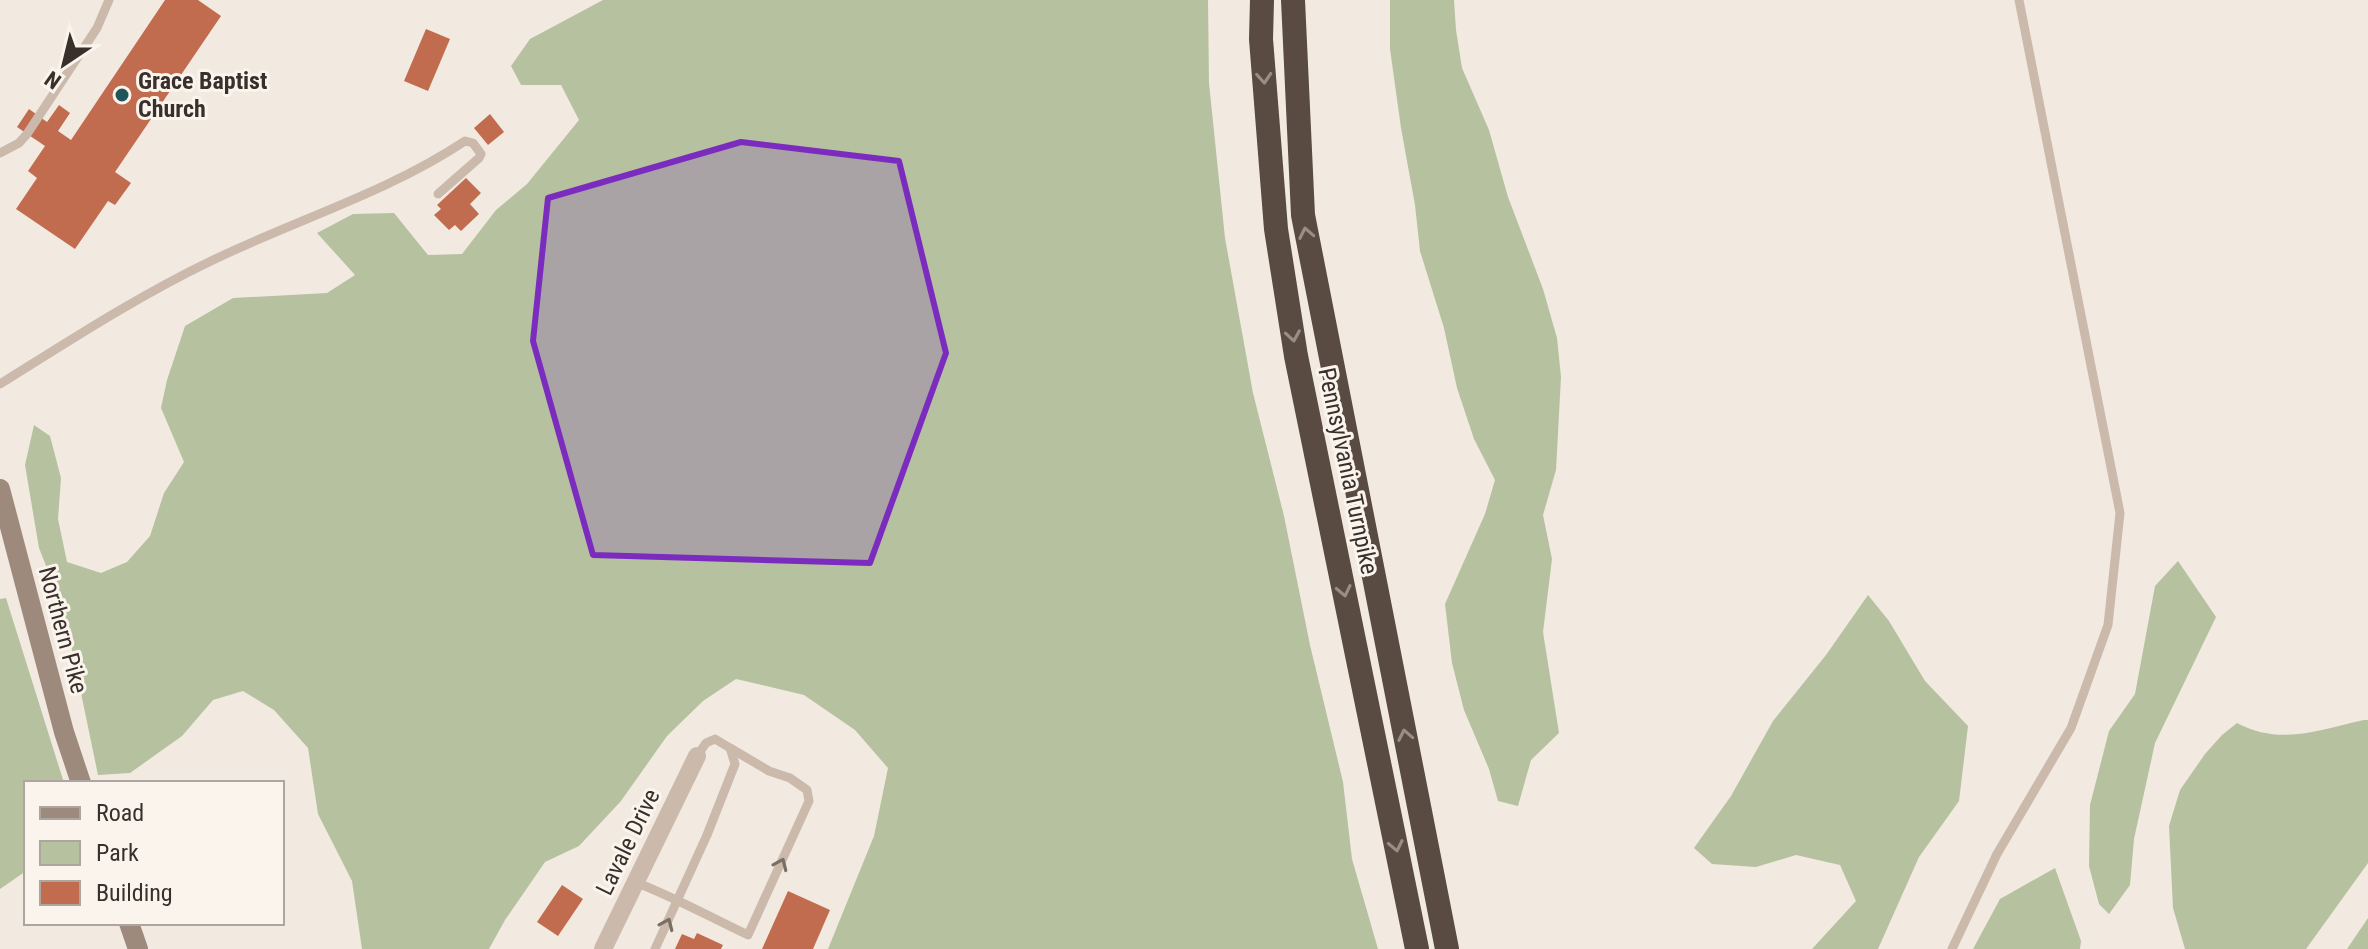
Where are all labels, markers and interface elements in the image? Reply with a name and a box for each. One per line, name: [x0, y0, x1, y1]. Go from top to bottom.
north arrow: [24, 24, 104, 104]
text: N: [40, 66, 66, 94]
place label: Grace Baptist Church: [138, 67, 267, 123]
one-way arrow: [1255, 72, 1272, 85]
marker: Grace Baptist Church: [113, 86, 131, 104]
one-way arrow: [1299, 226, 1316, 239]
one-way arrow: [1283, 329, 1300, 343]
street label: Pennsylvania Turnpike: [1312, 365, 1384, 577]
street label: Northern Pike: [33, 564, 93, 696]
one-way arrow: [1334, 584, 1351, 598]
one-way arrow: [1397, 728, 1414, 742]
legend: [24, 781, 284, 925]
street label: Lavale Drive: [590, 784, 666, 900]
text: Road: [96, 799, 144, 827]
text: Park: [96, 839, 139, 867]
one-way arrow: [1386, 839, 1403, 852]
one-way arrow: [771, 858, 787, 872]
text: Building: [96, 879, 173, 907]
one-way arrow: [657, 918, 673, 932]

